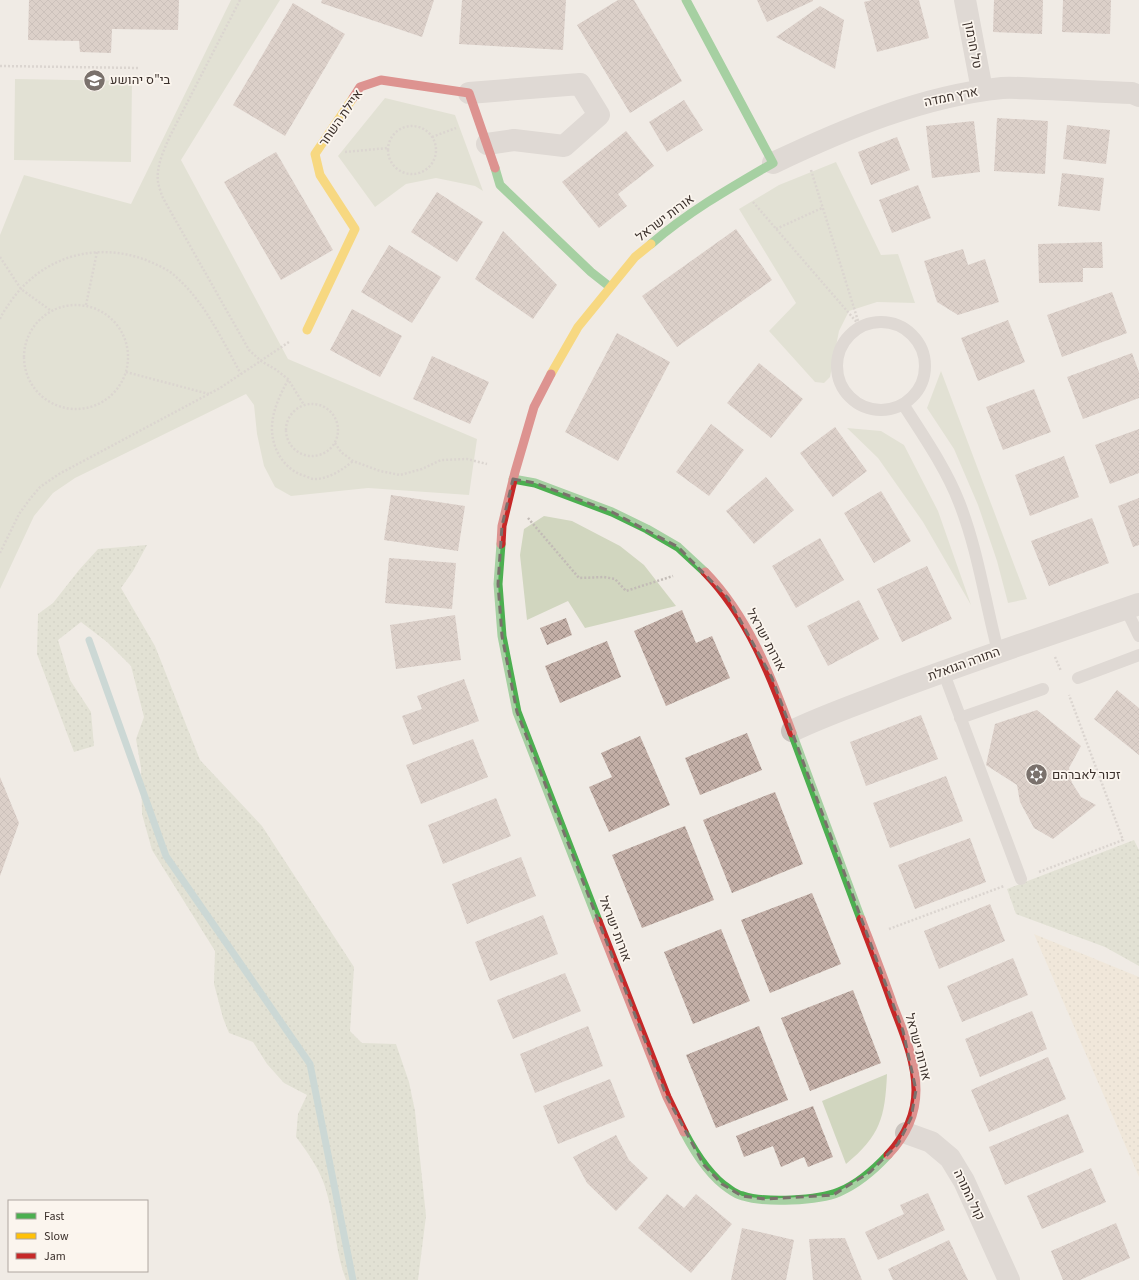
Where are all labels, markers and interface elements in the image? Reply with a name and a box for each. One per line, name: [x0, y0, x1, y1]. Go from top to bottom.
street label: טל חרמון: [960, 20, 986, 70]
school or university icon: בי"ס יהושע: [81, 67, 107, 93]
place label: בי"ס יהושע: [110, 71, 171, 89]
street label: ארץ חמדה: [922, 82, 980, 112]
street label: איילת השחר: [315, 86, 367, 150]
street label: אורות ישראל: [632, 190, 698, 246]
street label: אורות ישראל: [742, 605, 790, 675]
street label: התורה הגואלת: [925, 643, 1003, 685]
synagogue icon: זכור לאברהם: [1023, 762, 1049, 788]
place label: זכור לאברהם: [1052, 766, 1121, 784]
street label: אורות ישראל: [594, 894, 636, 964]
street label: אורות ישראל: [900, 1011, 936, 1083]
street label: קול התורה: [949, 1166, 989, 1224]
legend: [8, 1200, 148, 1272]
text: Fast: [44, 1208, 64, 1225]
text: Slow: [44, 1228, 69, 1245]
text: Jam: [44, 1248, 66, 1265]

